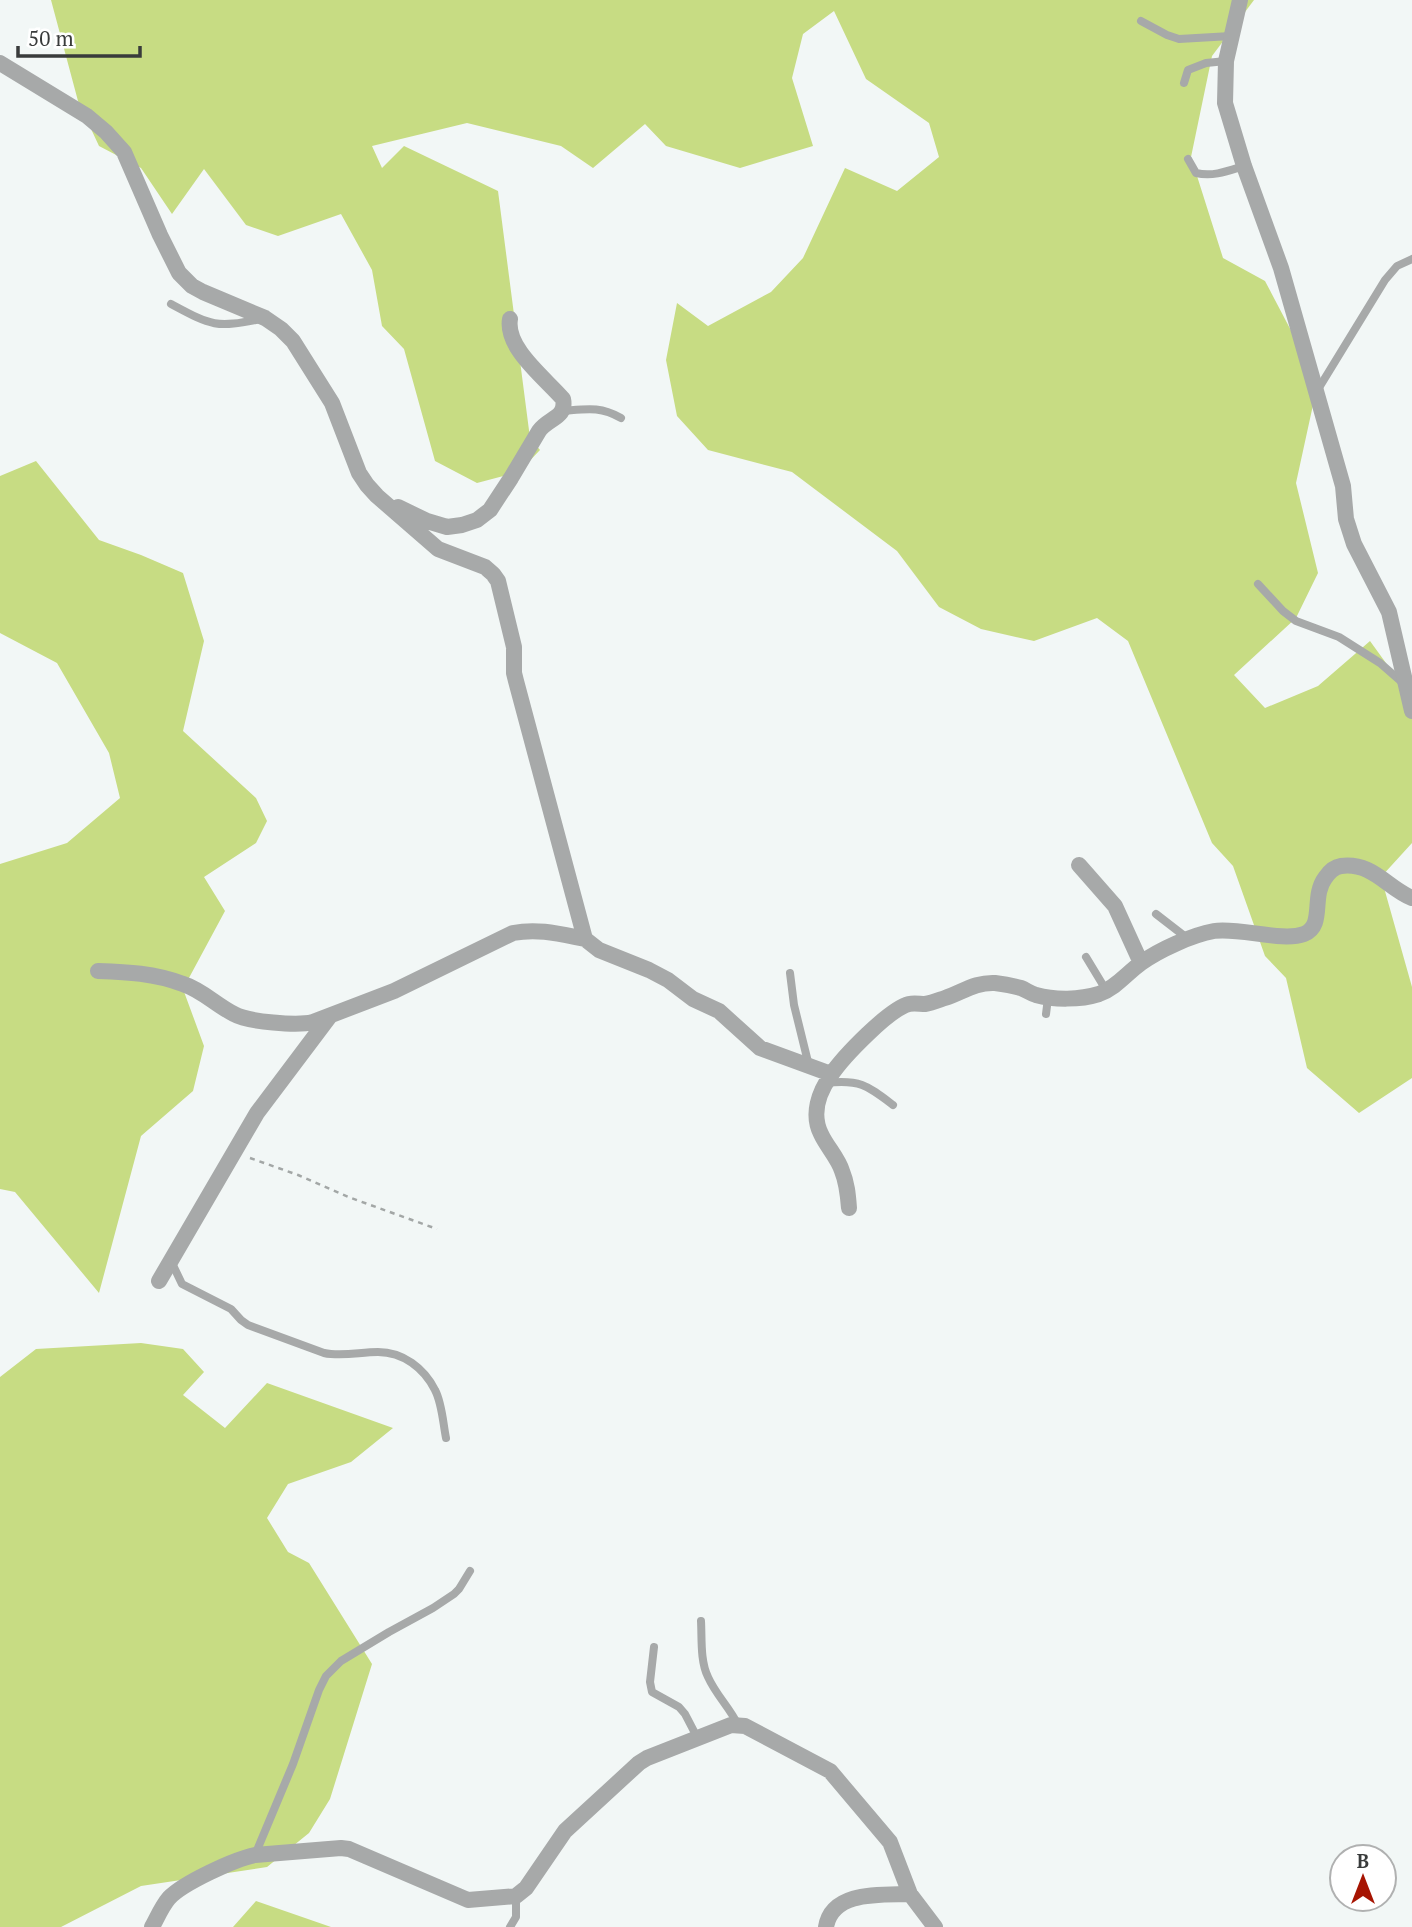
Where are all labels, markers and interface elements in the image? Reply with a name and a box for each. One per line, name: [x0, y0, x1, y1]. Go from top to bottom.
scale bar: [18, 14, 140, 58]
text: 50 m: [28, 24, 74, 52]
north arrow: [1328, 1843, 1398, 1913]
text: B: [1357, 1848, 1369, 1873]

